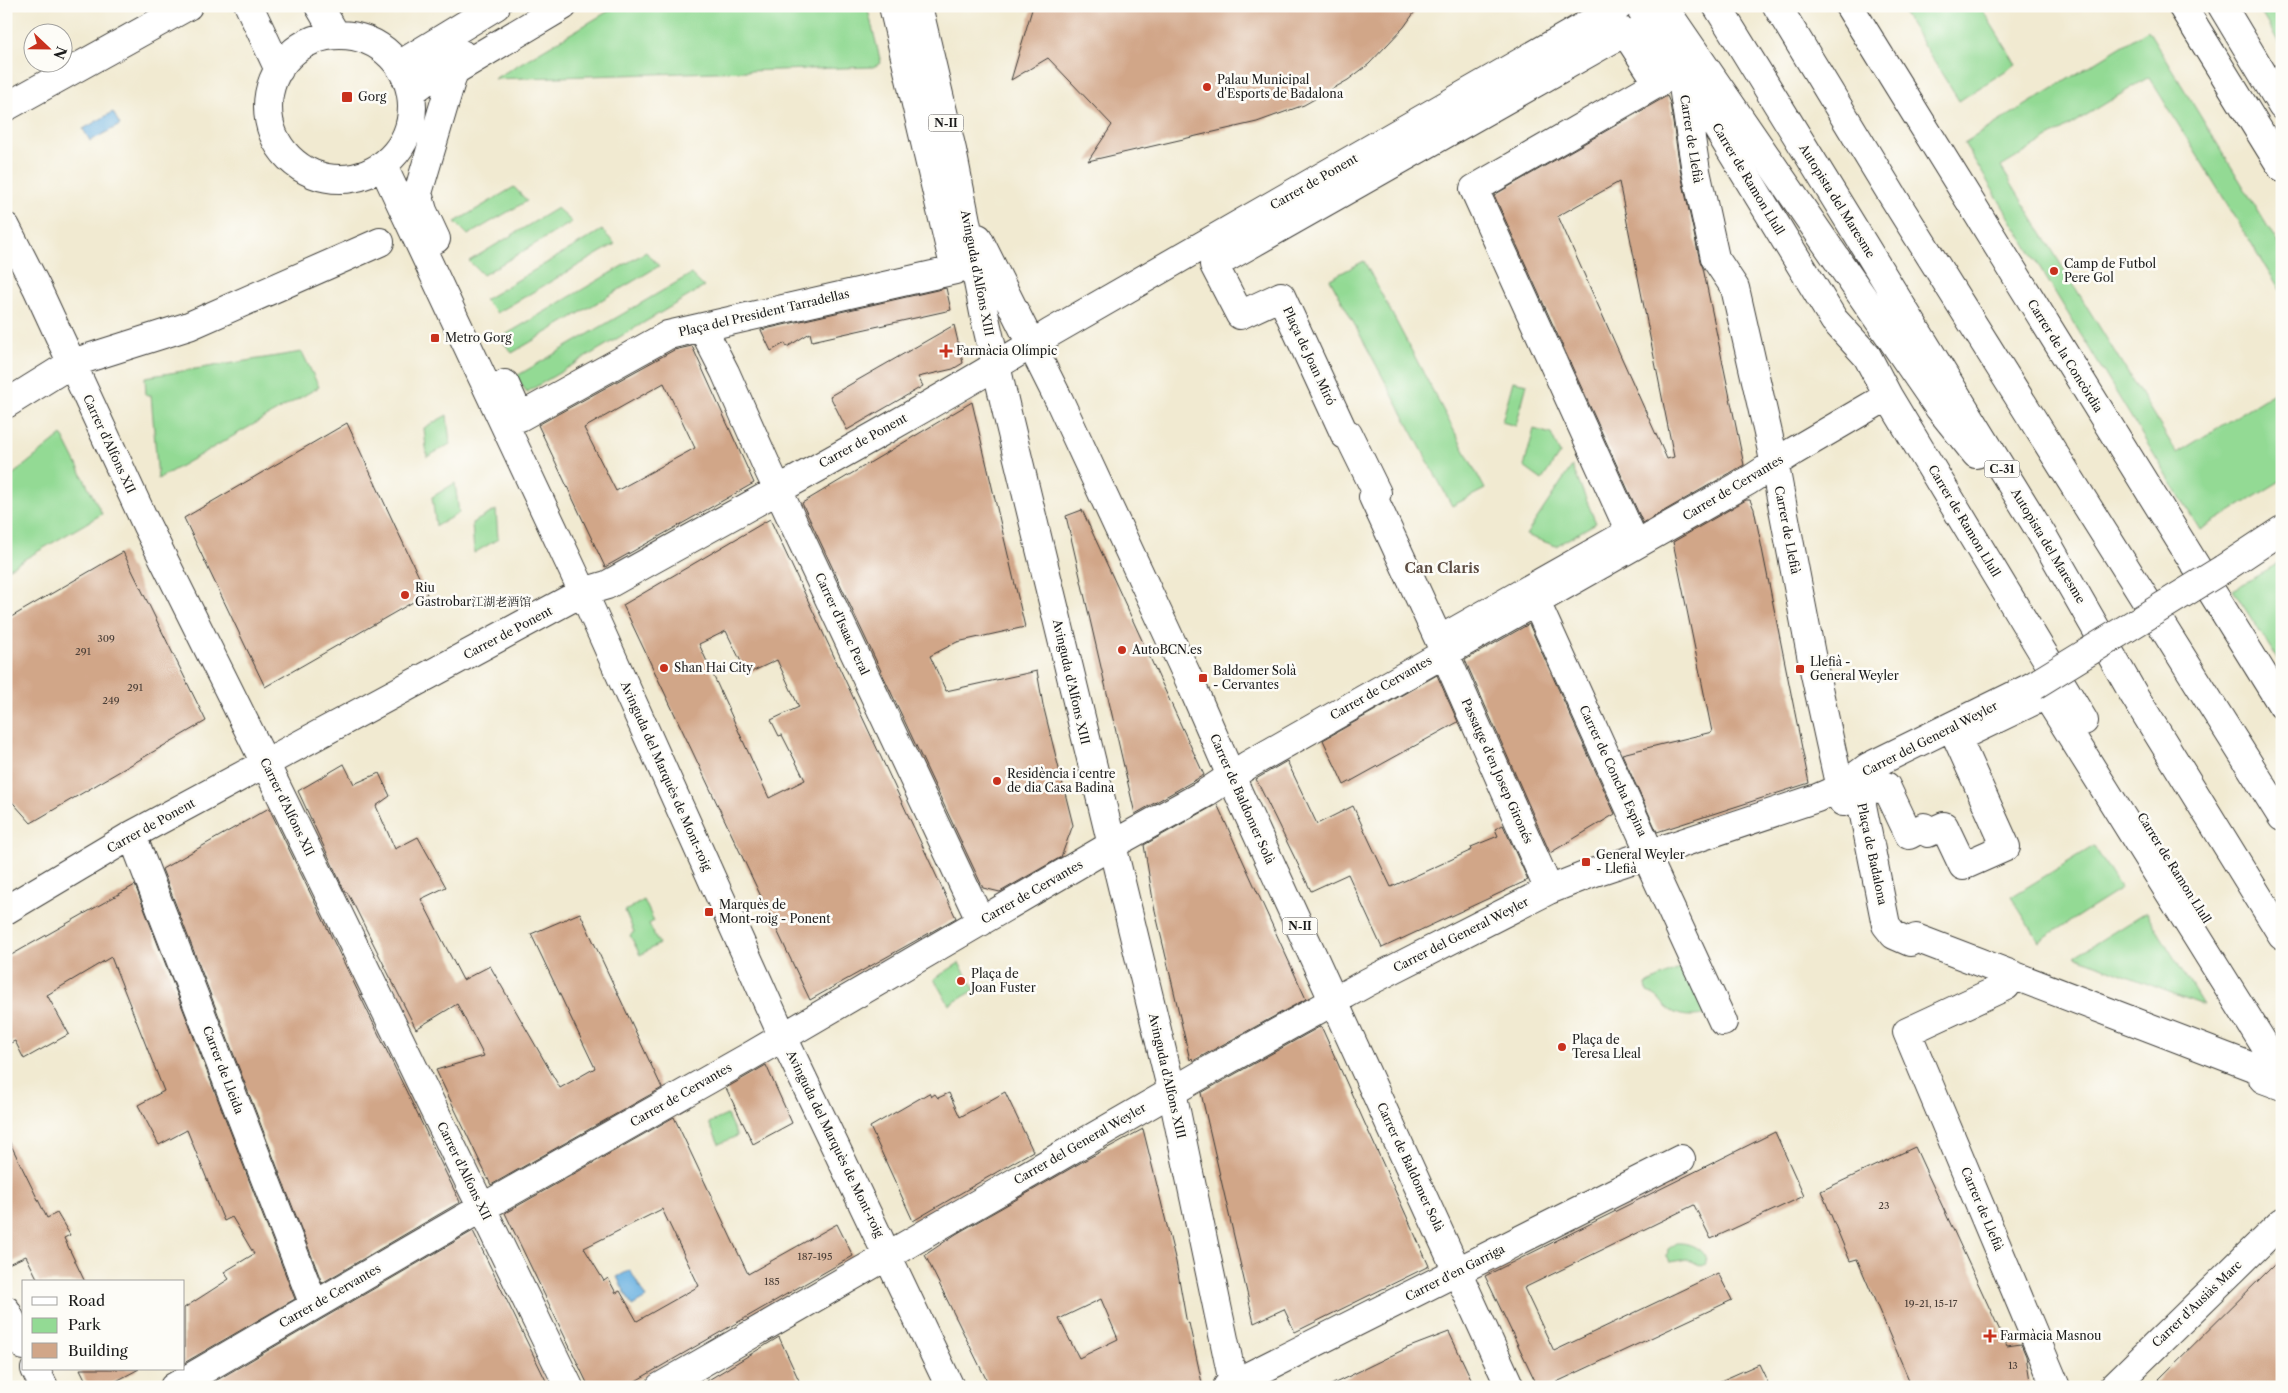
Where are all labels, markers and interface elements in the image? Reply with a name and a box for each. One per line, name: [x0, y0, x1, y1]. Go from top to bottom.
north arrow: [22, 22, 72, 72]
text: N: [49, 44, 71, 62]
place label: Palau Municipal d'Esports de Badalona: [1217, 72, 1344, 101]
marker: Palau Municipal d'Esports de Badalona: [1201, 81, 1213, 93]
place label: Gorg: [358, 89, 387, 104]
marker: Gorg: [340, 90, 354, 104]
street label: Carrer de Llefià: [1677, 94, 1706, 185]
road number: N-II: [928, 115, 964, 132]
street label: Carrer de Ramon Llull: [1709, 120, 1788, 238]
street label: Autopista del Maresme: [1796, 140, 1879, 261]
street label: Carrer de Ponent: [1267, 150, 1361, 213]
street label: Avinguda d'Alfons XIII: [958, 208, 997, 337]
place label: Camp de Futbol Pere Gol: [2064, 256, 2157, 285]
marker: Camp de Futbol Pere Gol: [2048, 265, 2060, 277]
street label: Plaça del President Tarradellas: [677, 286, 851, 339]
street label: Carrer de la Concòrdia: [2025, 296, 2107, 416]
street label: Plaça de Joan Miró: [1280, 304, 1339, 408]
place label: Metro Gorg: [445, 330, 512, 345]
marker: Metro Gorg: [429, 332, 441, 344]
place label: Farmàcia Olímpic: [956, 343, 1057, 358]
marker: Farmàcia Olímpic: [940, 345, 952, 357]
street label: Carrer d'Alfons XII: [80, 392, 139, 496]
street label: Carrer de Ponent: [816, 410, 910, 471]
street label: Carrer de Cervantes: [1680, 452, 1786, 524]
road number: C-31: [1984, 460, 2020, 478]
street label: Carrer de Ramon Llull: [1925, 462, 2004, 580]
street label: Carrer de Llefià: [1772, 485, 1804, 576]
street label: Autopista del Maresme: [2008, 485, 2089, 606]
district label: Can Claris: [1404, 559, 1480, 577]
street label: Carrer d'Isaac Peral: [812, 570, 873, 678]
place label: Riu Gastrobar江湖老酒馆: [415, 580, 531, 609]
marker: Riu Gastrobar江湖老酒馆: [399, 589, 411, 601]
street label: Carrer de Ponent: [461, 602, 555, 662]
street label: Avinguda d'Alfons XIII: [1050, 617, 1093, 746]
house number: 309: [97, 632, 115, 645]
place label: AutoBCN.es: [1131, 642, 1202, 657]
marker: AutoBCN.es: [1116, 644, 1128, 656]
house number: 291: [75, 645, 92, 658]
street label: Carrer de Cervantes: [1327, 652, 1434, 723]
place label: Llefià - General Weyler: [1810, 654, 1899, 683]
place label: Shan Hai City: [674, 660, 753, 675]
marker: Shan Hai City: [658, 662, 670, 674]
place label: Baldomer Solà - Cervantes: [1213, 663, 1297, 692]
marker: Llefià - General Weyler: [1794, 663, 1806, 675]
marker: Baldomer Solà - Cervantes: [1197, 672, 1209, 684]
street label: Avinguda del Marquès de Mont-roig: [617, 678, 715, 874]
house number: 291: [127, 681, 144, 694]
house number: 249: [102, 694, 120, 707]
street label: Passatge d'en Josep Gironés: [1459, 696, 1536, 846]
street label: Carrer del General Weyler: [1860, 698, 2000, 779]
street label: Carrer de Concha Espina: [1576, 703, 1651, 839]
street label: Carrer de Baldomer Solà: [1207, 731, 1278, 867]
street label: Carrer d'Alfons XII: [257, 755, 318, 858]
place label: Residència i centre de dia Casa Badina: [1007, 766, 1116, 795]
marker: Residència i centre de dia Casa Badina: [991, 775, 1003, 787]
street label: Carrer de Ponent: [104, 795, 198, 856]
street label: Plaça de Badalona: [1854, 801, 1891, 907]
street label: Carrer de Ramon Llull: [2134, 810, 2215, 926]
place label: General Weyler - Llefià: [1596, 847, 1685, 876]
street label: Carrer de Cervantes: [978, 856, 1085, 927]
marker: General Weyler - Llefià: [1580, 856, 1592, 868]
street label: Carrer del General Weyler: [1391, 894, 1531, 975]
place label: Marquès de Mont-roig - Ponent: [719, 897, 831, 926]
marker: Marquès de Mont-roig - Ponent: [703, 906, 715, 918]
road number: N-II: [1282, 918, 1318, 934]
place label: Plaça de Joan Fuster: [969, 966, 1036, 995]
marker: Plaça de Joan Fuster: [955, 975, 967, 987]
street label: Avinguda d'Alfons XIII: [1146, 1011, 1189, 1140]
street label: Carrer de Lleida: [200, 1024, 247, 1117]
place label: Plaça de Teresa Lleal: [1572, 1032, 1641, 1061]
marker: Plaça de Teresa Lleal: [1556, 1041, 1568, 1053]
street label: Avinguda del Marquès de Mont-roig: [783, 1047, 888, 1240]
street label: Carrer de Cervantes: [627, 1059, 734, 1130]
street label: Carrer del General Weyler: [1011, 1100, 1148, 1188]
street label: Carrer de Baldomer Solà: [1374, 1100, 1447, 1234]
street label: Carrer d'Alfons XII: [434, 1119, 495, 1222]
street label: Carrer de Llefià: [1958, 1165, 2007, 1254]
house number: 23: [1878, 1199, 1890, 1212]
street label: Carrer d'en Garriga: [1402, 1241, 1508, 1304]
house number: 187-195: [798, 1250, 832, 1263]
street label: Carrer d'Ausiàs Marc: [2149, 1257, 2245, 1350]
street label: Carrer de Cervantes: [276, 1260, 383, 1331]
house number: 185: [764, 1275, 780, 1288]
legend: [22, 1280, 185, 1370]
text: Road: [68, 1291, 105, 1310]
house number: 19-21, 15-17: [1904, 1297, 1958, 1310]
text: Park: [68, 1315, 102, 1334]
place label: Farmàcia Masnou: [2000, 1328, 2102, 1343]
marker: Farmàcia Masnou: [1984, 1330, 1996, 1342]
text: Building: [68, 1341, 128, 1360]
house number: 13: [2008, 1359, 2018, 1372]

